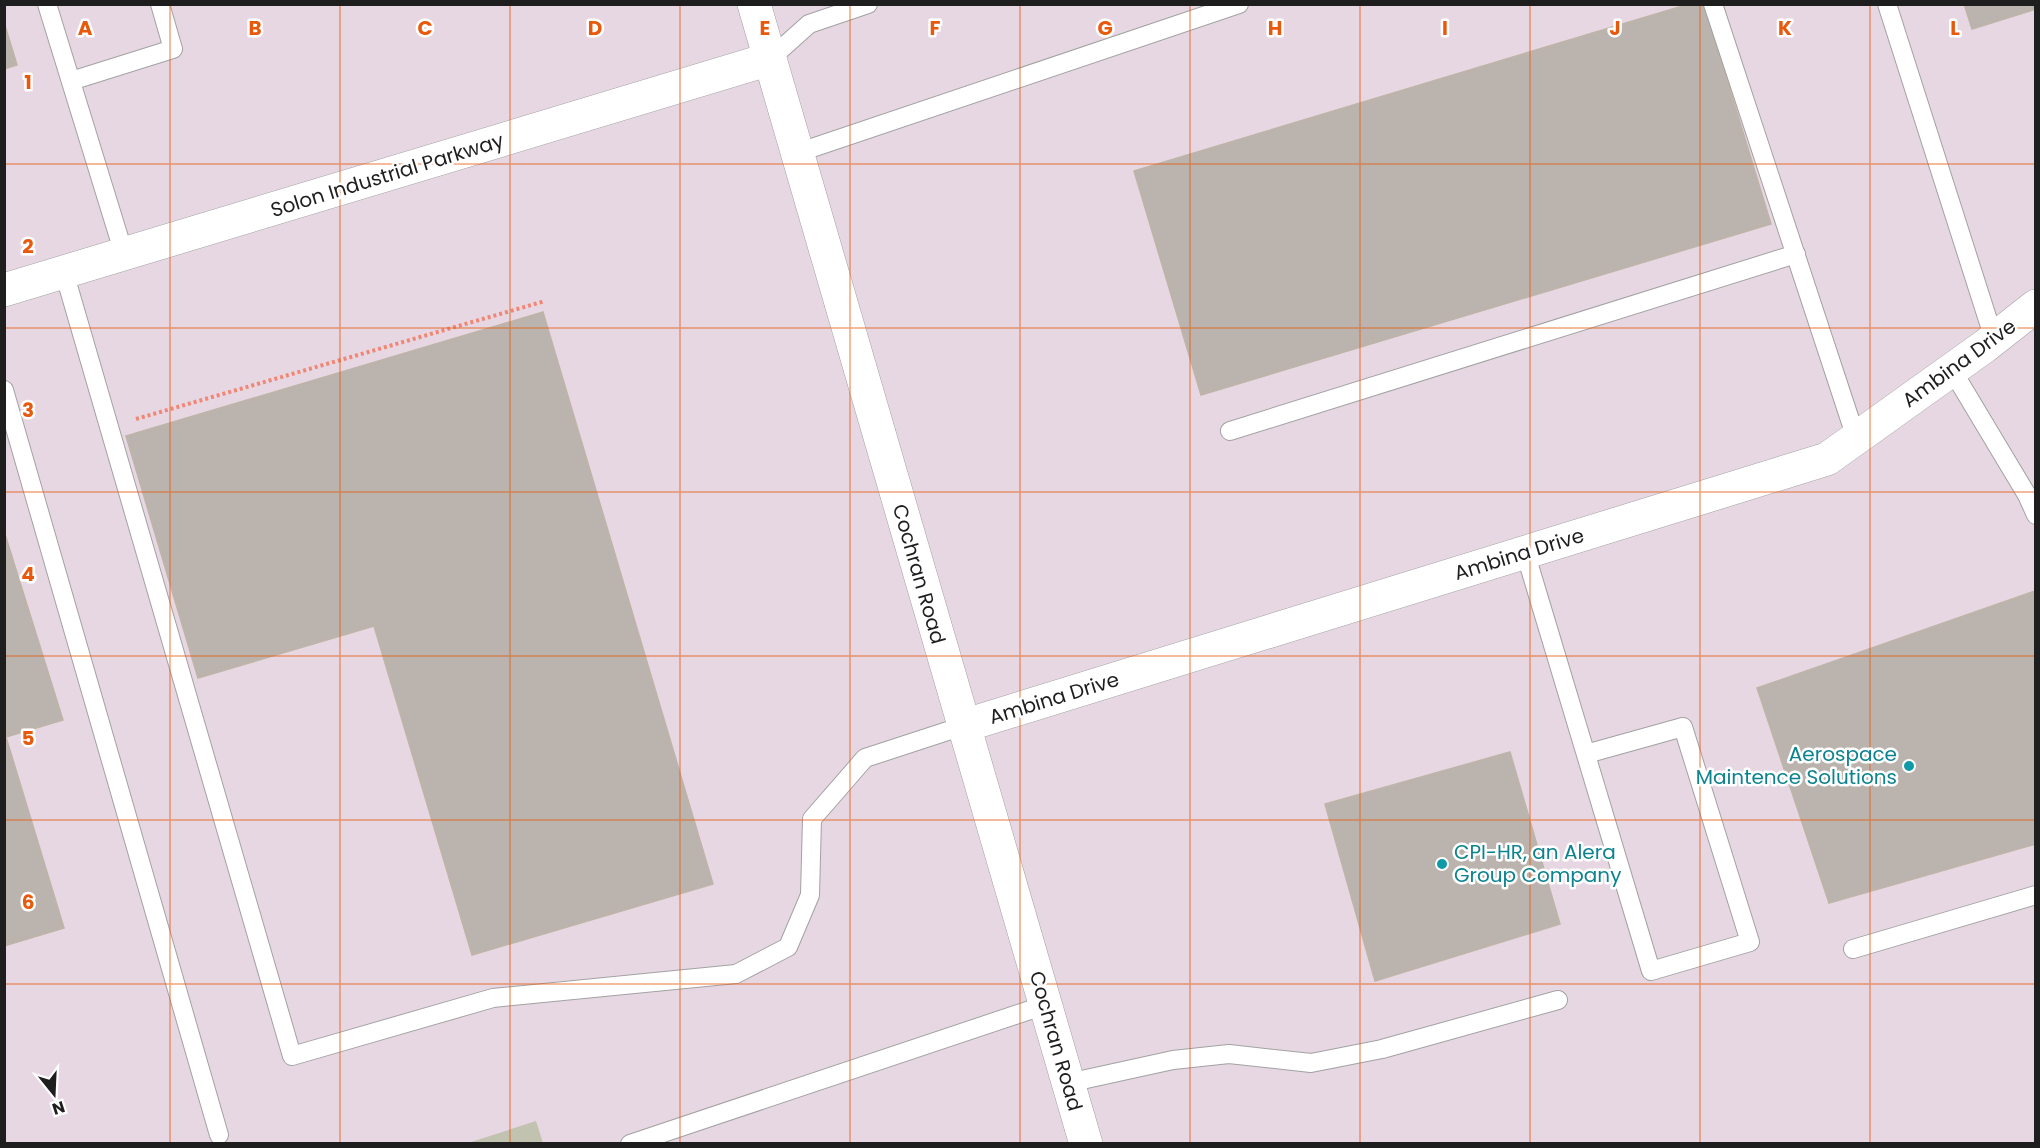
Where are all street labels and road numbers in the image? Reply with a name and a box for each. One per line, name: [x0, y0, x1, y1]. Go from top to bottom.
street label: Solon Industrial Parkway: [267, 126, 507, 224]
street label: Ambina Drive: [1896, 312, 2022, 414]
street label: Cochran Road: [886, 501, 952, 647]
street label: Ambina Drive: [1451, 521, 1587, 587]
street label: Ambina Drive: [986, 665, 1122, 731]
street label: Cochran Road: [1023, 968, 1089, 1114]

